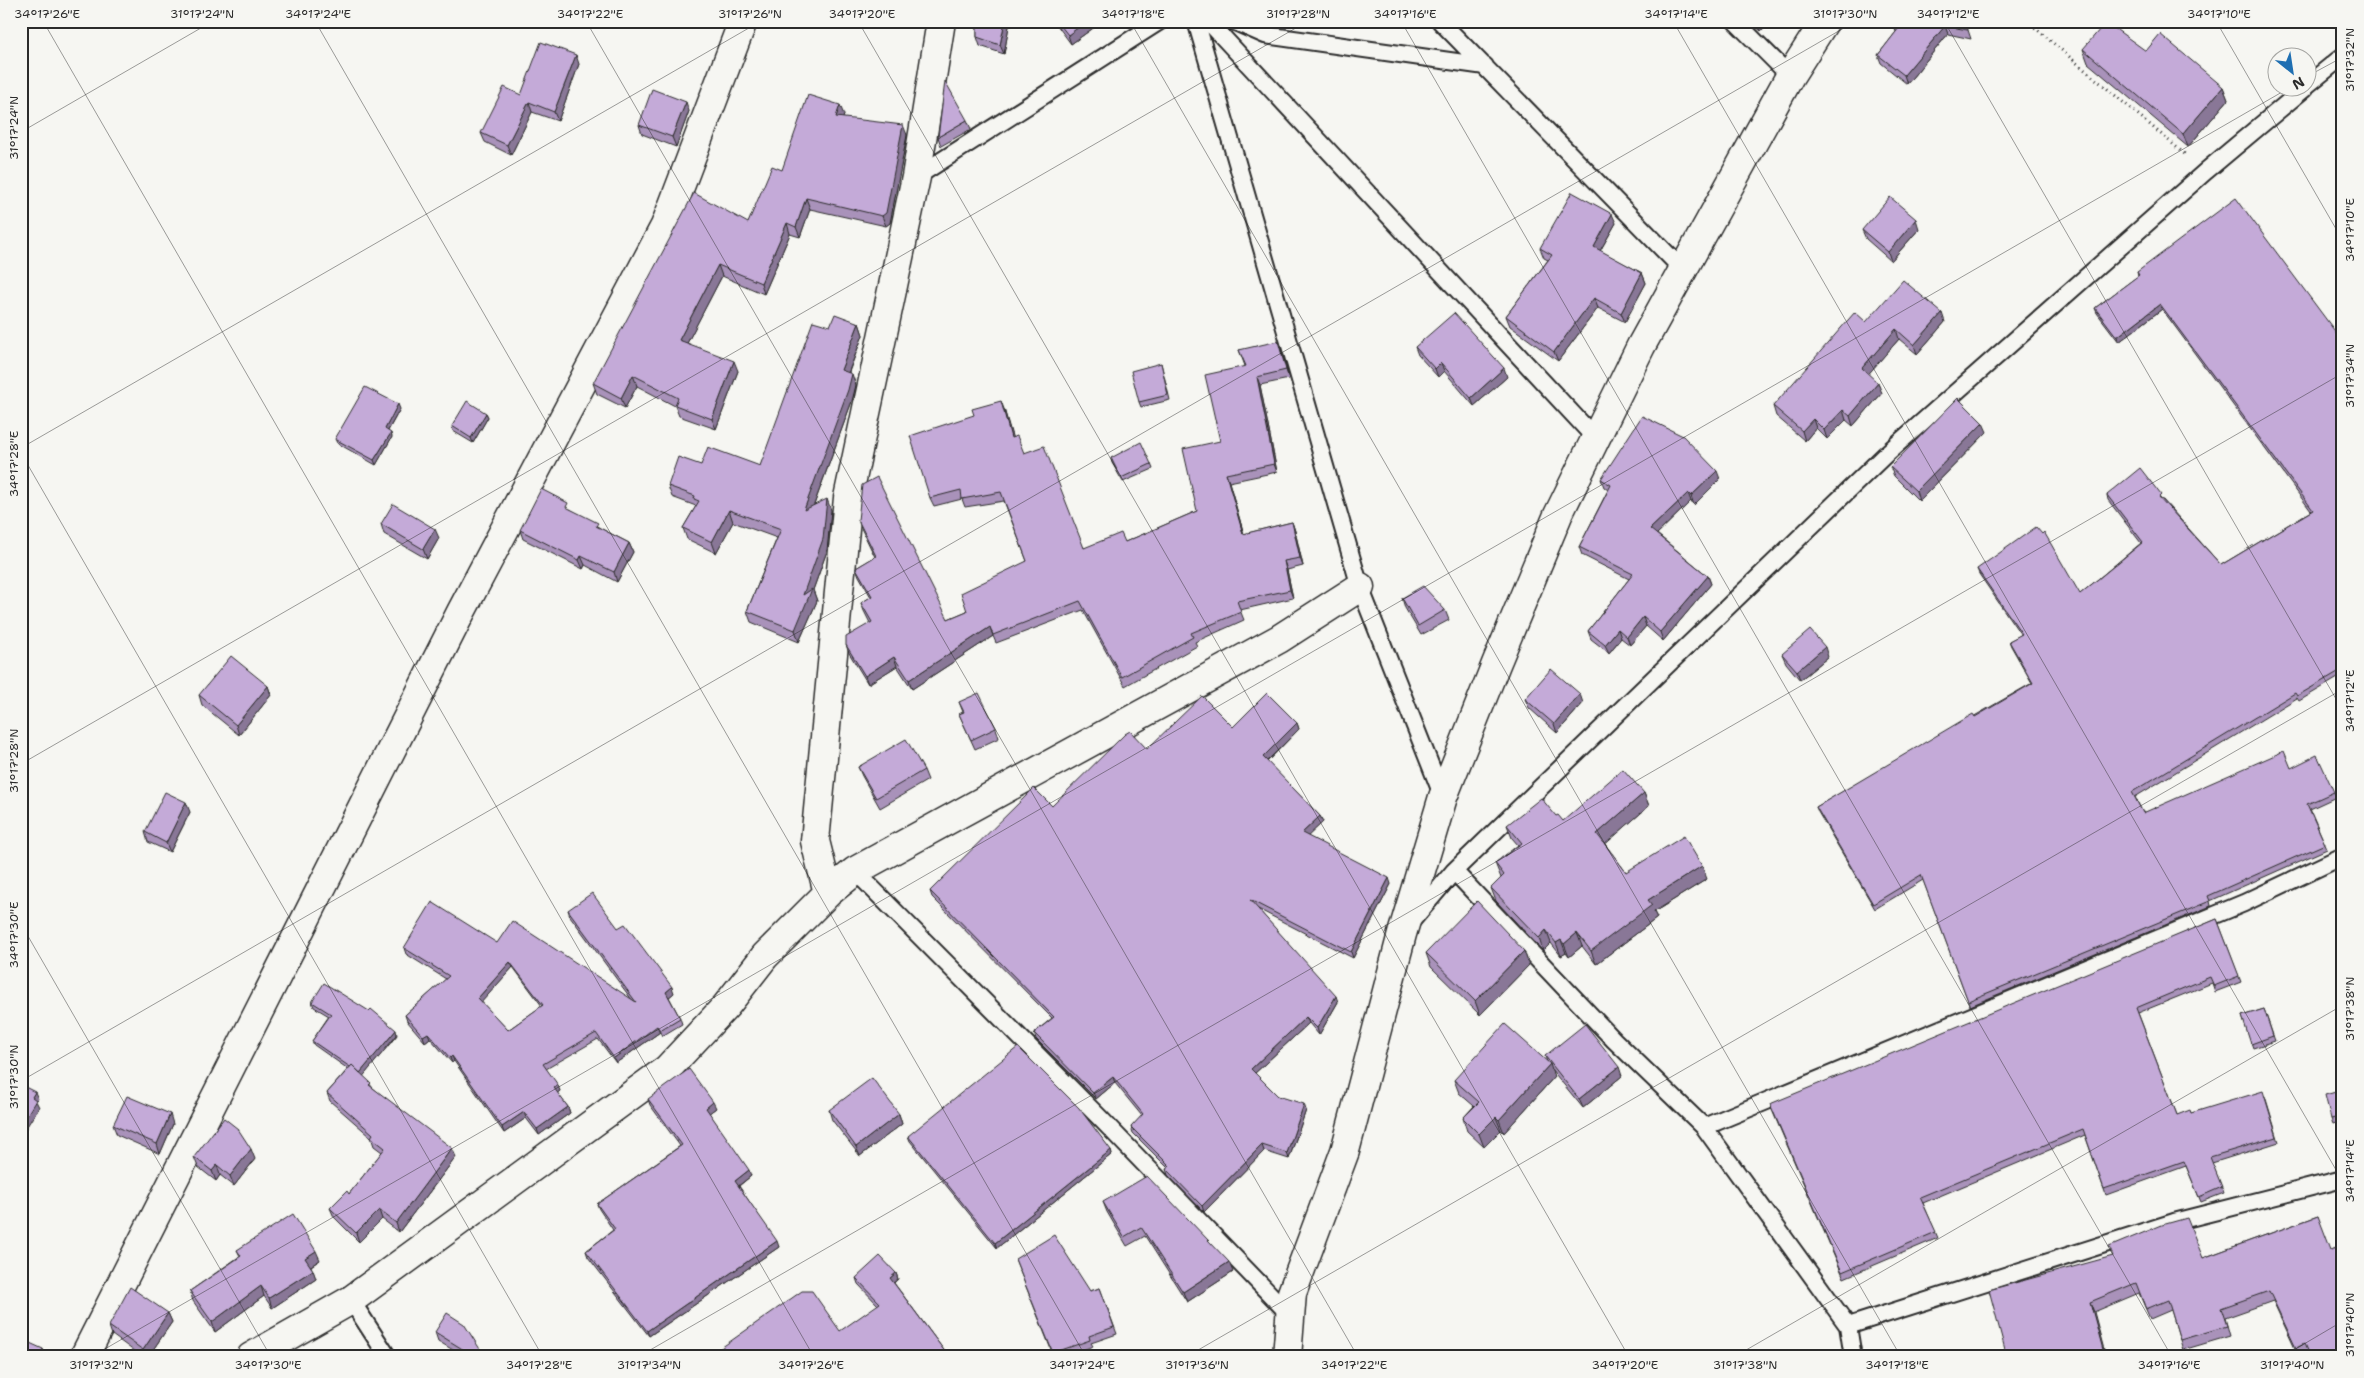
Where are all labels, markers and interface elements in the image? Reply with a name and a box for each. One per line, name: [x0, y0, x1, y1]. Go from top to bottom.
text: 34°17'26"E: [14, 6, 80, 22]
text: 31°17'24"N: [170, 6, 234, 22]
text: 34°17'24"E: [285, 6, 351, 22]
text: 34°17'22"E: [557, 6, 623, 22]
text: 31°17'26"N: [718, 6, 782, 22]
text: 34°17'20"E: [829, 6, 895, 22]
text: 34°17'18"E: [1101, 6, 1165, 22]
text: 31°17'28"N: [1266, 6, 1330, 22]
text: 34°17'16"E: [1374, 6, 1436, 22]
text: 34°17'14"E: [1644, 6, 1708, 22]
text: 31°17'30"N: [1813, 6, 1878, 22]
text: 34°17'12"E: [1916, 6, 1980, 22]
text: 34°17'10"E: [2187, 6, 2251, 22]
text: 31°17'32"N: [2342, 28, 2358, 92]
north arrow: [2266, 48, 2316, 98]
text: N: [2289, 73, 2308, 94]
text: 31°17'24"N: [6, 96, 22, 160]
text: 34°17'10"E: [2342, 198, 2358, 262]
text: 31°17'34"N: [2342, 344, 2358, 408]
text: 34°17'28"E: [6, 431, 22, 497]
text: 34°17'12"E: [2342, 669, 2358, 733]
text: 31°17'28"N: [6, 729, 22, 793]
text: 34°17'30"E: [6, 902, 22, 968]
text: 31°17'38"N: [2342, 977, 2358, 1041]
text: 31°17'30"N: [6, 1045, 22, 1110]
text: 34°17'14"E: [2342, 1139, 2358, 1203]
text: 31°17'40"N: [2342, 1293, 2358, 1357]
text: 31°17'32"N: [69, 1357, 133, 1373]
text: 34°17'30"E: [235, 1357, 301, 1373]
text: 34°17'28"E: [506, 1357, 572, 1373]
text: 31°17'34"N: [617, 1357, 681, 1373]
text: 34°17'26"E: [778, 1357, 844, 1373]
text: 34°17'24"E: [1049, 1357, 1115, 1373]
text: 31°17'36"N: [1165, 1357, 1229, 1373]
text: 34°17'22"E: [1321, 1357, 1387, 1373]
text: 34°17'20"E: [1592, 1357, 1658, 1373]
text: 31°17'38"N: [1713, 1357, 1777, 1373]
text: 34°17'18"E: [1865, 1357, 1929, 1373]
text: 34°17'16"E: [2138, 1357, 2200, 1373]
text: 31°17'40"N: [2260, 1357, 2324, 1373]

